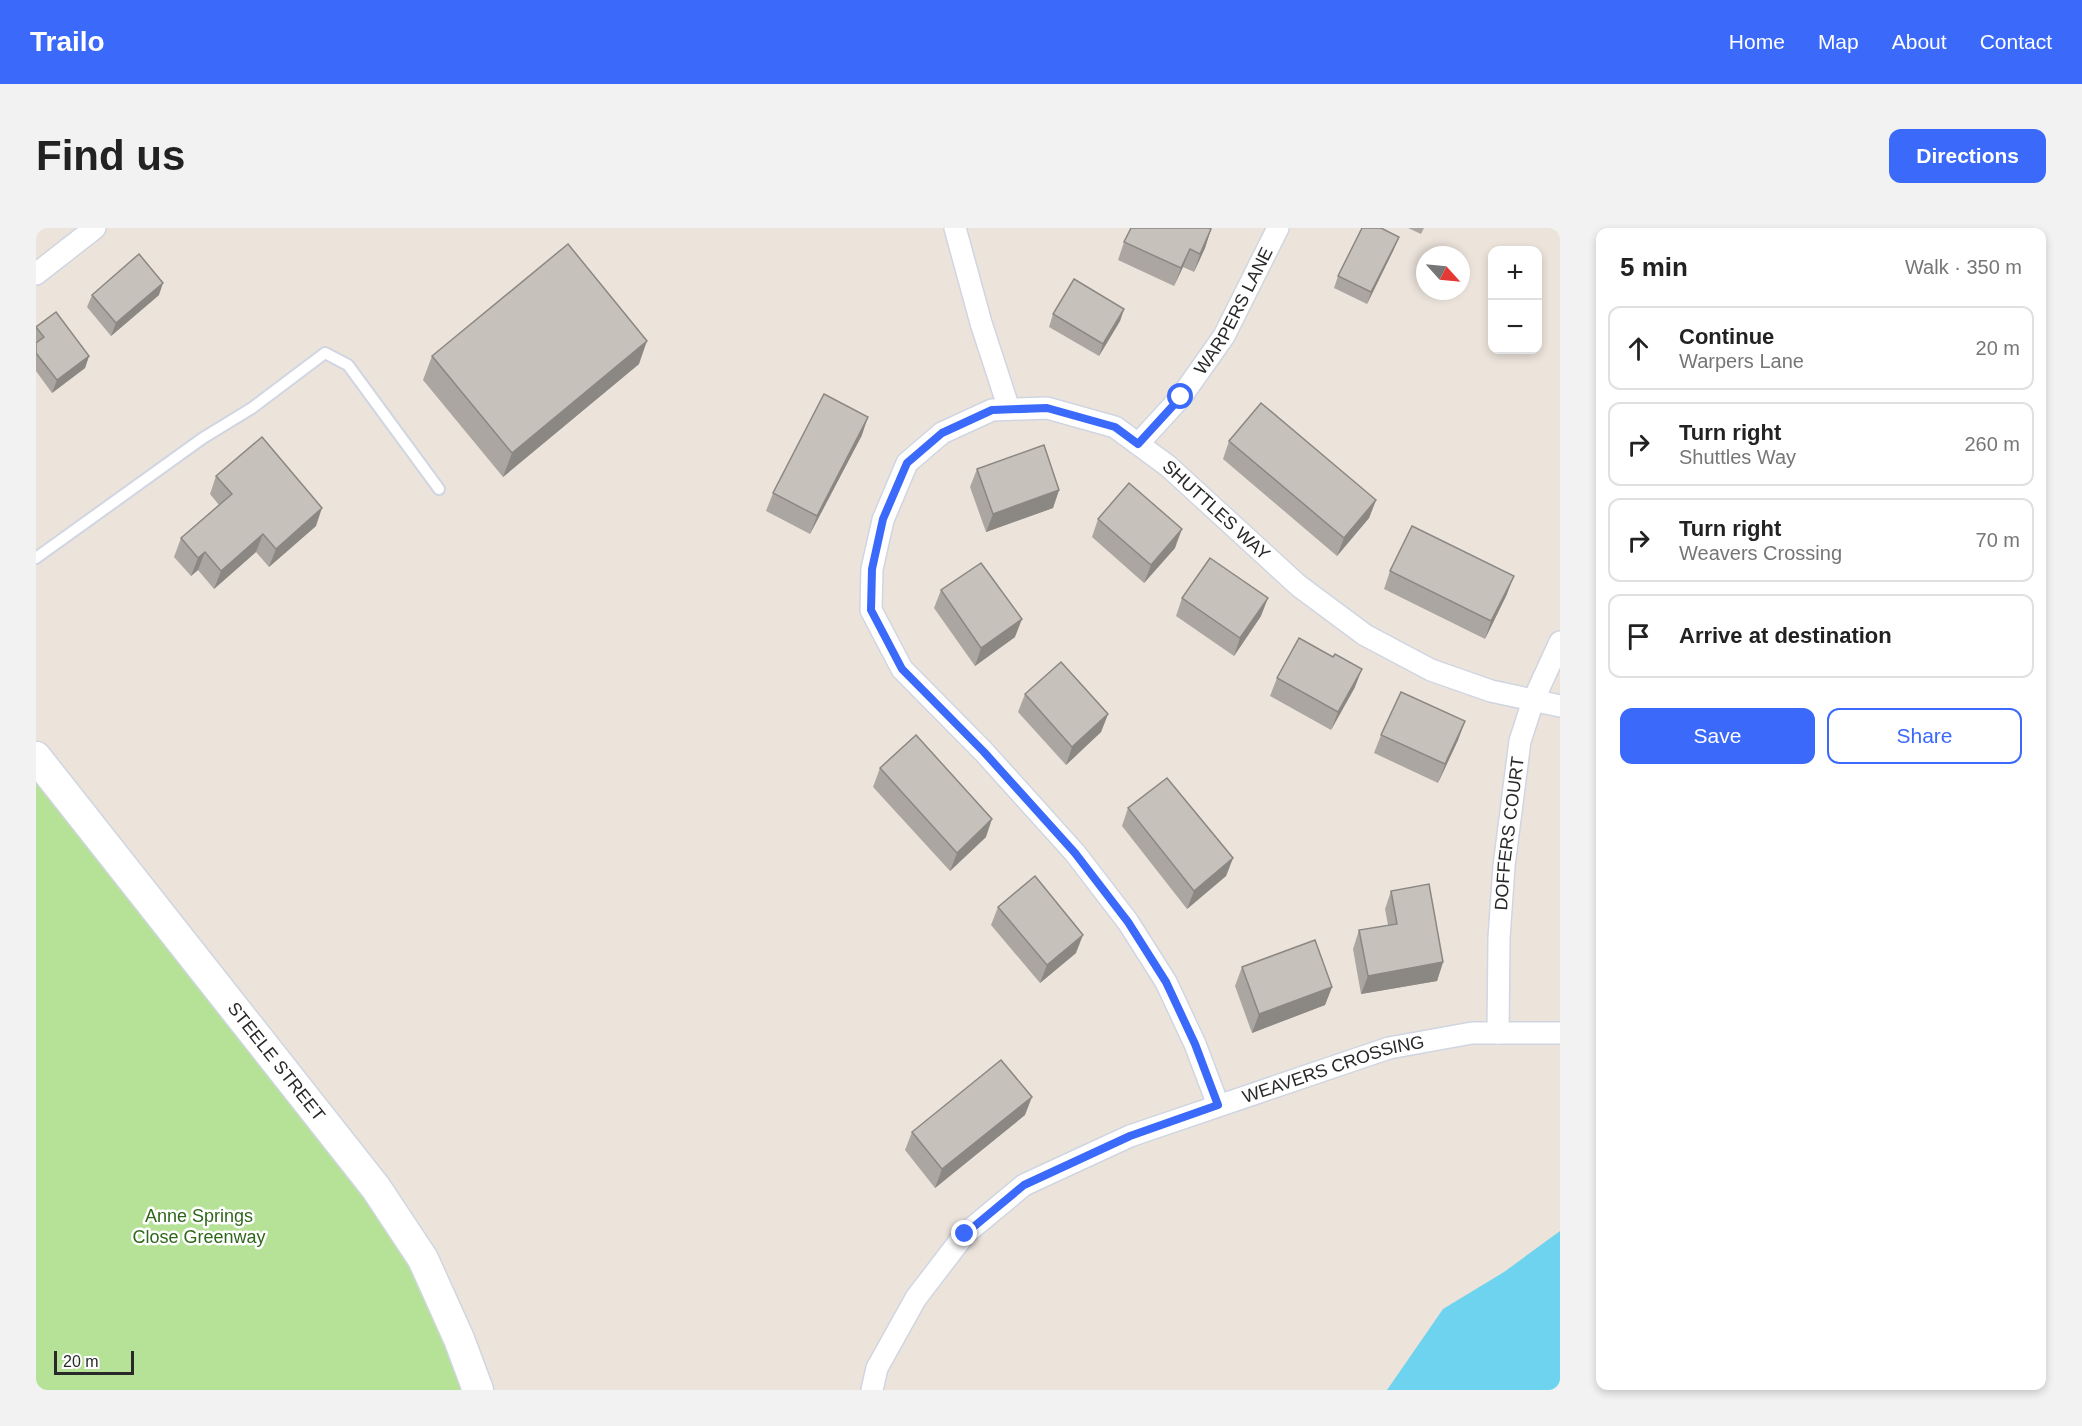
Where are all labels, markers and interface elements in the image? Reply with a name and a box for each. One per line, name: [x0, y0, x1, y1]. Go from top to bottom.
text: Trailo: [30, 26, 105, 57]
text: Home: [1729, 30, 1785, 53]
text: Map: [1818, 30, 1859, 53]
text: About: [1892, 30, 1947, 53]
text: Contact: [1980, 30, 2052, 53]
button: Directions: [1889, 129, 2046, 183]
text: Find us: [36, 132, 185, 179]
street label: WARPERS LANE: [1190, 244, 1277, 378]
north arrow: [1416, 246, 1470, 300]
map controls: [1488, 246, 1542, 354]
button: +: [1488, 246, 1542, 300]
text: 5 min: [1620, 252, 1688, 282]
text: Walk · 350 m: [1905, 256, 2022, 278]
button: −: [1488, 300, 1542, 354]
text: Continue: [1679, 324, 1774, 349]
icon: ahead: [1622, 332, 1655, 365]
text: 20 m: [1976, 337, 2020, 359]
text: Warpers Lane: [1679, 350, 1804, 372]
route start: [1167, 383, 1193, 409]
text: Turn right: [1679, 420, 1781, 445]
icon: right: [1622, 428, 1655, 461]
text: 260 m: [1964, 433, 2020, 455]
text: Shuttles Way: [1679, 446, 1796, 468]
street label: SHUTTLES WAY: [1159, 456, 1274, 564]
text: Turn right: [1679, 516, 1781, 541]
icon: right: [1622, 524, 1655, 557]
text: 70 m: [1976, 529, 2020, 551]
text: Weavers Crossing: [1679, 542, 1842, 564]
icon: arrive: [1622, 620, 1655, 653]
text: Arrive at destination: [1679, 623, 1892, 648]
button: Save: [1620, 708, 1815, 764]
button: Share: [1827, 708, 2022, 764]
street label: DOFFERS COURT: [1491, 755, 1528, 911]
street label: STEELE STREET: [224, 998, 329, 1125]
street label: WEAVERS CROSSING: [1240, 1032, 1426, 1107]
park label: Anne Springs Close Greenway: [132, 1206, 266, 1247]
route end: [951, 1220, 977, 1246]
scale bar: [54, 1348, 134, 1376]
text: 20 m: [63, 1353, 99, 1370]

